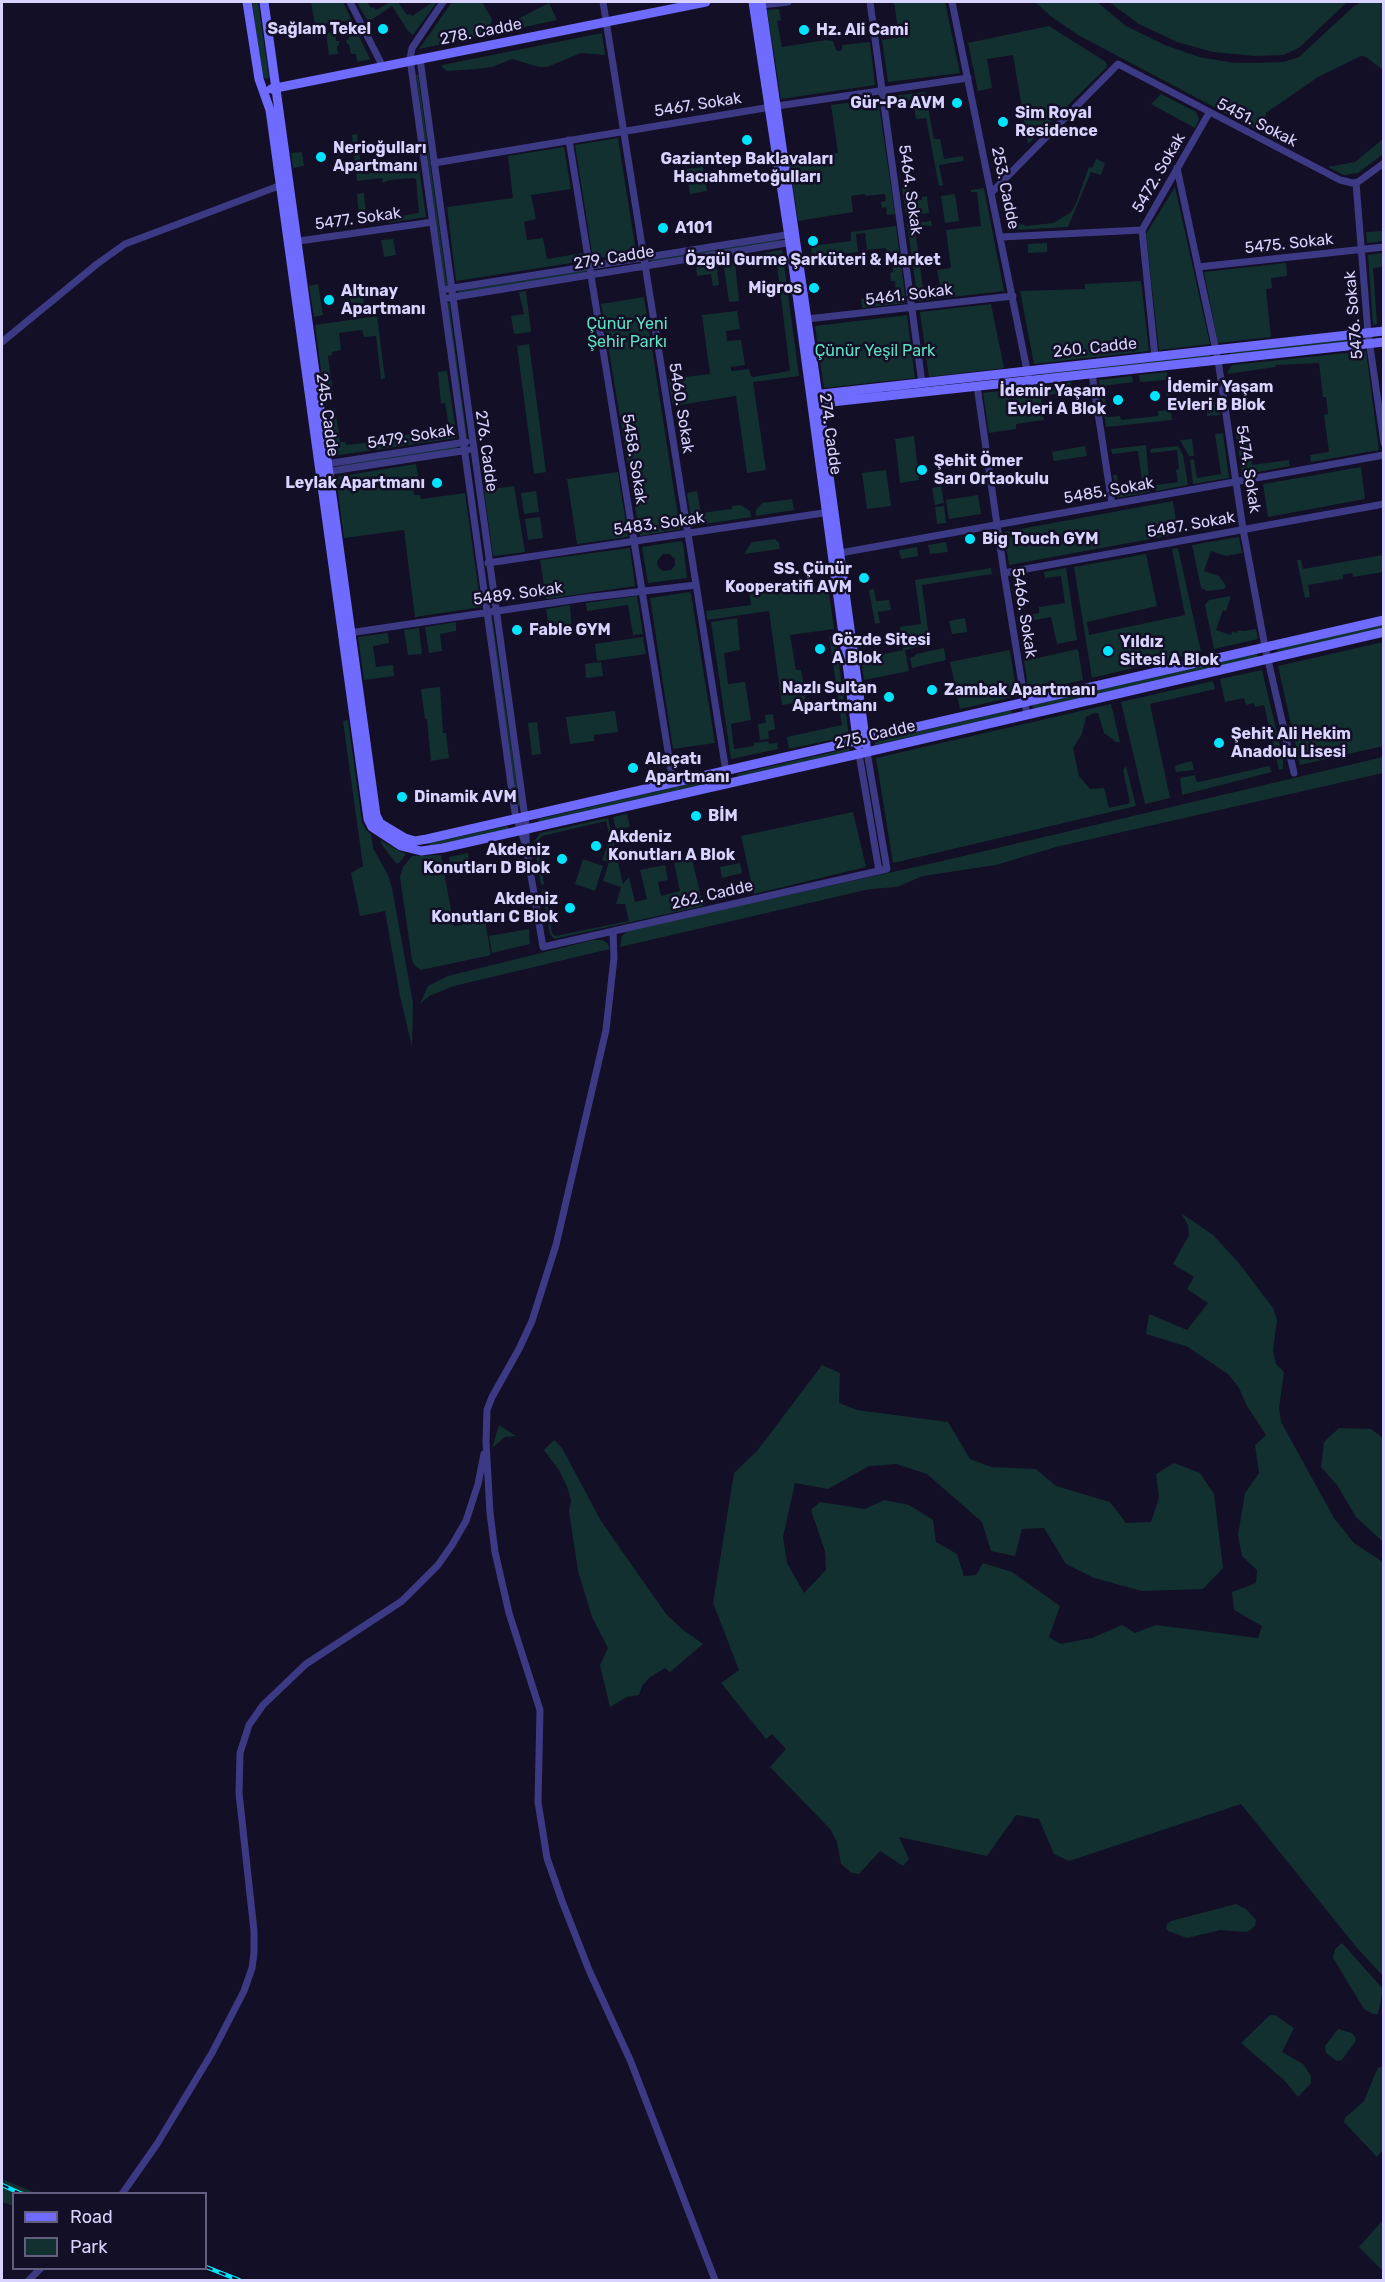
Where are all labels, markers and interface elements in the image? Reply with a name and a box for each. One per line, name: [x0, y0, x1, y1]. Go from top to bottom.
street label: 278. Cadde: [438, 15, 524, 49]
place label: Sağlam Tekel: [267, 19, 371, 39]
place label: Hz. Ali Cami: [816, 20, 909, 40]
marker: Sağlam Tekel: [376, 22, 390, 36]
marker: Hz. Ali Cami: [797, 23, 811, 37]
street label: 5467. Sokak: [653, 89, 743, 121]
place label: Gür-Pa AVM: [850, 93, 945, 113]
street label: 5451. Sokak: [1214, 95, 1300, 151]
marker: Gür-Pa AVM: [950, 96, 964, 110]
place label: Sim Royal Residence: [1015, 103, 1098, 141]
marker: Sim Royal Residence: [996, 115, 1010, 129]
street label: 5472. Sokak: [1128, 130, 1190, 216]
marker: Gaziantep Baklavaları Hacıahmetoğulları: [740, 133, 754, 147]
place label: Nerioğulları Apartmanı: [333, 138, 426, 176]
street label: 5464. Sokak: [894, 144, 926, 236]
street label: 253. Cadde: [987, 145, 1023, 231]
place label: Gaziantep Baklavaları Hacıahmetoğulları: [661, 149, 833, 187]
marker: Nerioğulları Apartmanı: [314, 150, 328, 164]
street label: 5477. Sokak: [314, 203, 402, 235]
place label: A101: [675, 218, 713, 238]
marker: A101: [656, 221, 670, 235]
street label: 5475. Sokak: [1244, 230, 1334, 258]
marker: Özgül Gurme Şarküteri & Market: [806, 234, 820, 248]
street label: 279. Cadde: [572, 242, 656, 274]
place label: Özgül Gurme Şarküteri & Market: [685, 250, 941, 270]
street label: 5476. Sokak: [1341, 270, 1367, 360]
place label: Migros: [748, 278, 802, 298]
street label: 5461. Sokak: [864, 280, 954, 310]
place label: Altınay Apartmanı: [341, 281, 426, 319]
marker: Migros: [807, 281, 821, 295]
marker: Altınay Apartmanı: [322, 293, 336, 307]
park label: Çünür Yeni Şehir Parkı: [586, 314, 668, 352]
street label: 260. Cadde: [1052, 334, 1138, 362]
park label: Çünür Yeşil Park: [815, 341, 935, 361]
street label: 5460. Sokak: [664, 361, 698, 455]
street label: 245. Cadde: [312, 372, 342, 458]
place label: İdemir Yaşam Evleri B Blok: [1167, 377, 1273, 415]
place label: İdemir Yaşam Evleri A Blok: [1000, 381, 1106, 419]
marker: İdemir Yaşam Evleri B Blok: [1148, 389, 1162, 403]
street label: 274. Cadde: [815, 392, 845, 476]
marker: İdemir Yaşam Evleri A Blok: [1111, 393, 1125, 407]
street label: 276. Cadde: [471, 409, 501, 493]
street label: 5458. Sokak: [617, 412, 651, 506]
street label: 5479. Sokak: [366, 421, 456, 453]
street label: 5474. Sokak: [1232, 424, 1264, 514]
place label: Şehit Ömer Sarı Ortaokulu: [934, 451, 1049, 489]
marker: Şehit Ömer Sarı Ortaokulu: [915, 463, 929, 477]
place label: Leylak Apartmanı: [285, 473, 425, 493]
street label: 5485. Sokak: [1062, 474, 1156, 508]
marker: Leylak Apartmanı: [430, 476, 444, 490]
street label: 5483. Sokak: [612, 508, 706, 540]
street label: 5487. Sokak: [1145, 508, 1237, 542]
place label: Big Touch GYM: [982, 529, 1099, 549]
marker: Big Touch GYM: [963, 532, 977, 546]
place label: SS. Çünür Kooperatifi AVM: [725, 559, 852, 597]
street label: 5466. Sokak: [1007, 567, 1041, 659]
marker: SS. Çünür Kooperatifi AVM: [857, 571, 871, 585]
street label: 5489. Sokak: [472, 578, 564, 610]
place label: Fable GYM: [529, 620, 611, 640]
marker: Fable GYM: [510, 623, 524, 637]
place label: Gözde Sitesi A Blok: [832, 630, 931, 668]
place label: Yıldız Sitesi A Blok: [1120, 632, 1219, 670]
marker: Gözde Sitesi A Blok: [813, 642, 827, 656]
marker: Yıldız Sitesi A Blok: [1101, 644, 1115, 658]
place label: Nazlı Sultan Apartmanı: [782, 678, 877, 716]
place label: Zambak Apartmanı: [944, 680, 1095, 700]
marker: Zambak Apartmanı: [925, 683, 939, 697]
marker: Nazlı Sultan Apartmanı: [882, 690, 896, 704]
street label: 275. Cadde: [833, 716, 917, 754]
place label: Şehit Ali Hekim Anadolu Lisesi: [1231, 724, 1351, 762]
marker: Şehit Ali Hekim Anadolu Lisesi: [1212, 736, 1226, 750]
place label: Alaçatı Apartmanı: [645, 749, 730, 787]
marker: Alaçatı Apartmanı: [626, 761, 640, 775]
place label: Dinamik AVM: [414, 787, 517, 807]
marker: Dinamik AVM: [395, 790, 409, 804]
place label: BİM: [708, 806, 738, 826]
marker: BİM: [689, 809, 703, 823]
place label: Akdeniz Konutları A Blok: [608, 827, 735, 865]
marker: Akdeniz Konutları A Blok: [589, 839, 603, 853]
place label: Akdeniz Konutları D Blok: [423, 840, 550, 878]
marker: Akdeniz Konutları D Blok: [555, 852, 569, 866]
street label: 262. Cadde: [669, 876, 755, 914]
place label: Akdeniz Konutları C Blok: [431, 889, 558, 927]
marker: Akdeniz Konutları C Blok: [563, 901, 577, 915]
legend: [12, 2192, 207, 2270]
text: Road: [70, 2206, 113, 2228]
text: Park: [70, 2236, 107, 2258]

